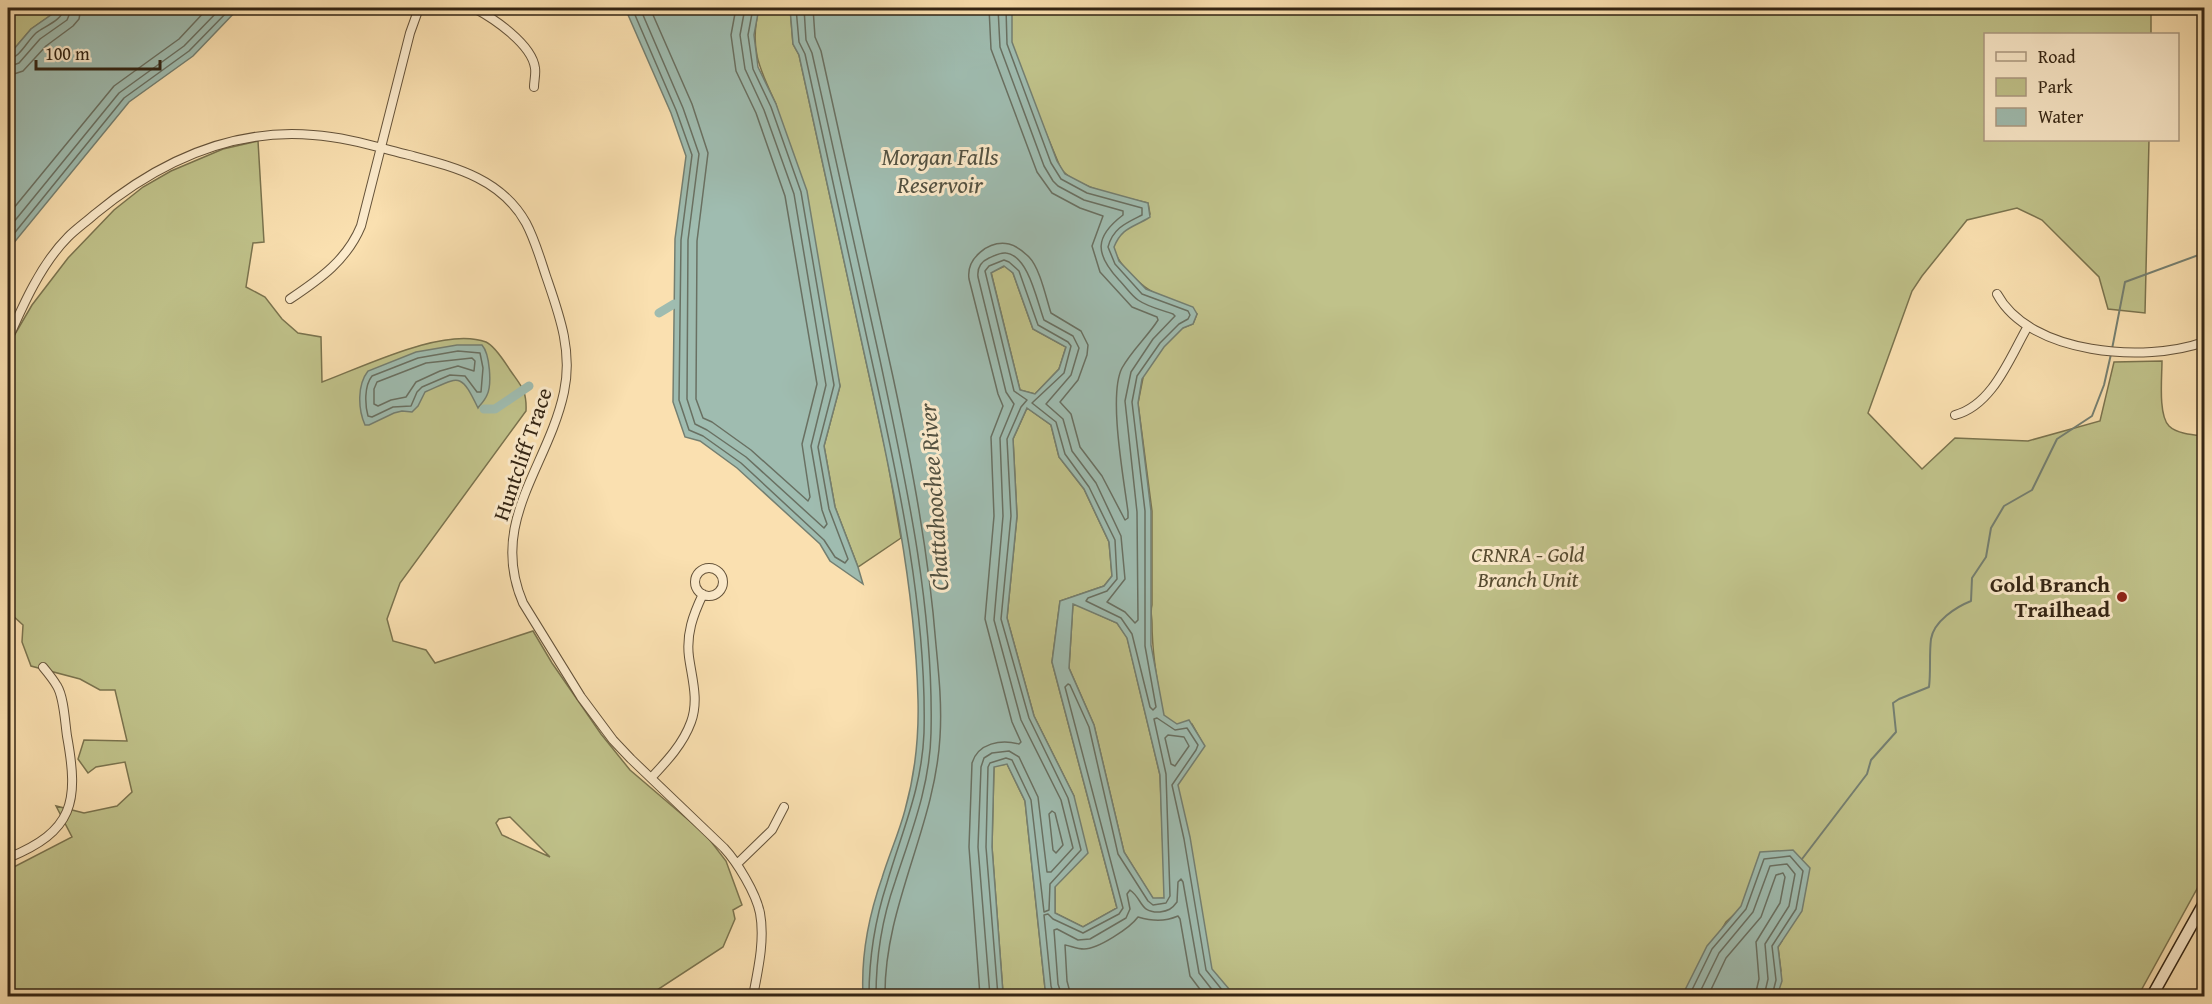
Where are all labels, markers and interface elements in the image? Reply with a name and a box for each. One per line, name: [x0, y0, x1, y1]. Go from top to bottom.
scale bar: [36, 33, 160, 71]
legend: [1984, 33, 2179, 141]
text: 100 m: [45, 40, 90, 67]
text: Road: [2038, 43, 2076, 70]
text: Park: [2038, 73, 2074, 100]
text: Water: [2038, 103, 2084, 130]
water label: Morgan Falls Reservoir: [881, 139, 999, 202]
street label: Huntcliff Trace: [484, 383, 560, 525]
water label: Chattahoochee River: [909, 401, 958, 592]
park label: CRNRA - Gold Branch Unit: [1471, 538, 1585, 595]
place label: Gold Branch Trailhead: [1990, 568, 2110, 625]
marker: Gold Branch Trailhead: [2115, 590, 2129, 604]

